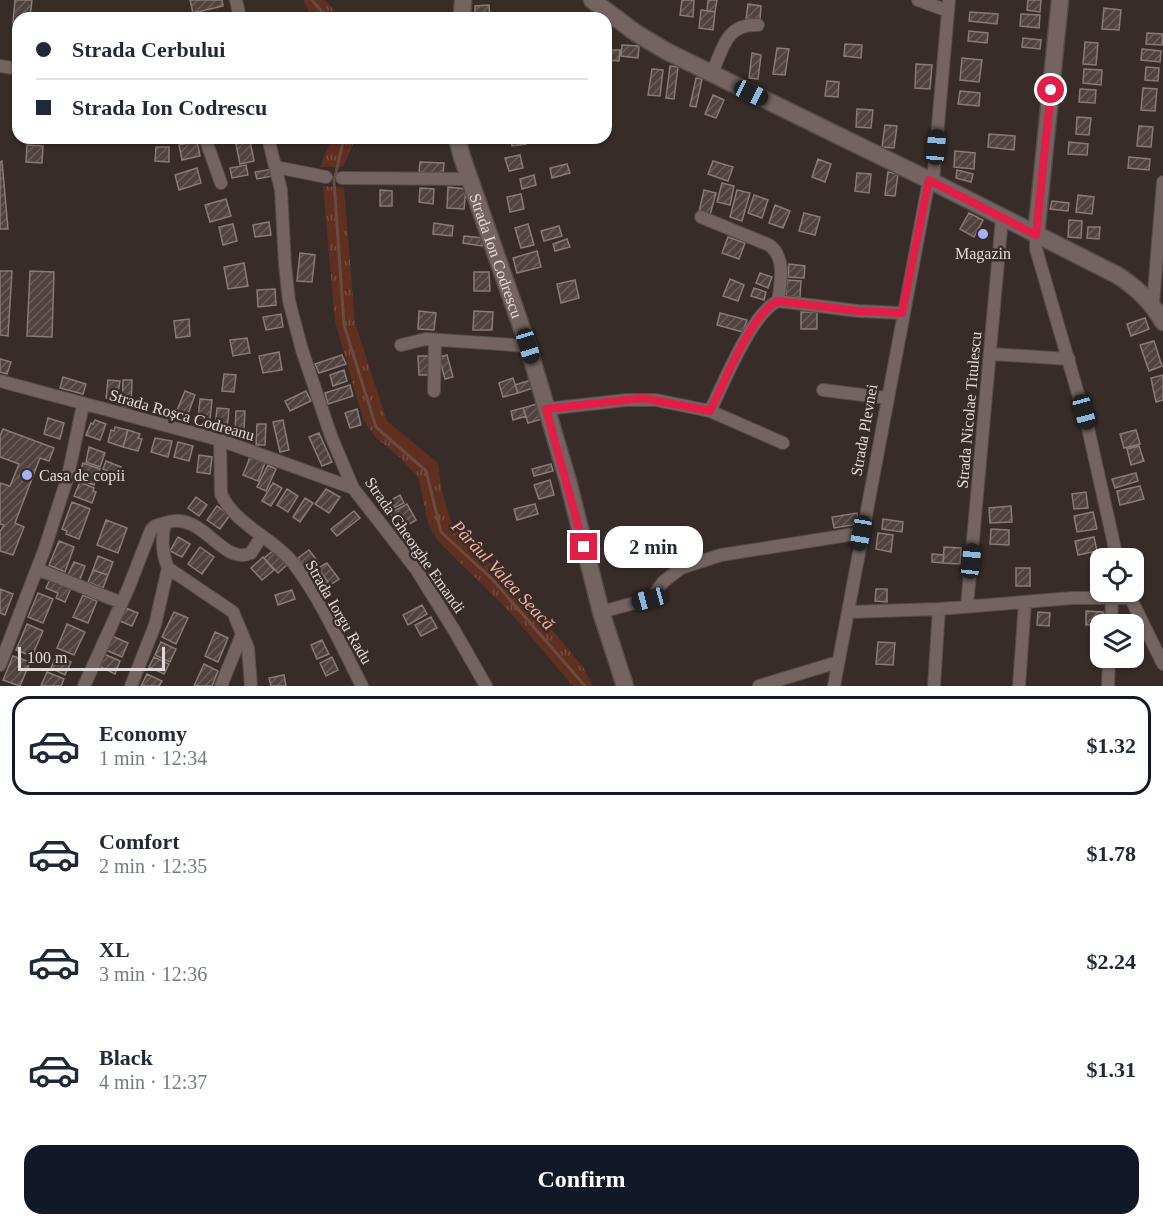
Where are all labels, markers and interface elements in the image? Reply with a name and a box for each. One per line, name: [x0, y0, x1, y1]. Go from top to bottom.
text: Strada Cerbului: [72, 37, 225, 62]
route start: [1037, 76, 1064, 103]
car: [731, 77, 771, 109]
text: Strada Ion Codrescu: [72, 95, 267, 120]
car: [925, 128, 947, 166]
street label: Strada Ion Codrescu: [467, 191, 526, 320]
marker: Magazin: [976, 227, 990, 241]
place label: Magazin: [955, 245, 1011, 263]
car: [514, 326, 542, 366]
street label: Strada Nicolae Titulescu: [954, 331, 984, 489]
street label: Strada Plevnei: [848, 382, 881, 477]
street label: Strada Roșca Codreanu: [107, 386, 257, 445]
car: [1071, 392, 1097, 432]
place label: Casa de copii: [39, 467, 126, 485]
marker: Casa de copii: [20, 468, 34, 482]
street label: Strada Gheorghe Emandi: [361, 474, 469, 617]
car: [849, 514, 873, 552]
water label: Pârâul Valea Seacă: [447, 516, 559, 634]
callout: 2 min: [605, 526, 704, 568]
route end: [570, 533, 597, 560]
text: 2 min: [629, 536, 678, 558]
car: [960, 542, 982, 580]
map controls: [1090, 548, 1144, 668]
button: locate: [1090, 548, 1144, 602]
street label: Strada Iorgu Radu: [302, 557, 376, 667]
car: [629, 586, 669, 612]
button: layers: [1090, 614, 1144, 668]
scale bar: [18, 644, 165, 672]
text: 100 m: [27, 649, 67, 666]
icon: car: [27, 719, 81, 773]
text: Economy: [99, 721, 187, 746]
text: $1.32: [1087, 733, 1136, 758]
text: 1 min · 12:34: [99, 747, 207, 769]
icon: car: [27, 827, 81, 881]
text: Comfort: [99, 829, 180, 854]
text: $1.78: [1087, 841, 1136, 866]
text: 2 min · 12:35: [99, 855, 207, 877]
icon: car: [27, 935, 81, 989]
text: XL: [99, 937, 130, 962]
text: $2.24: [1087, 949, 1136, 974]
text: 3 min · 12:36: [99, 963, 207, 985]
icon: car: [27, 1043, 81, 1097]
text: Black: [99, 1045, 153, 1070]
text: $1.31: [1087, 1057, 1136, 1082]
text: 4 min · 12:37: [99, 1071, 207, 1093]
button: Confirm: [24, 1145, 1139, 1214]

